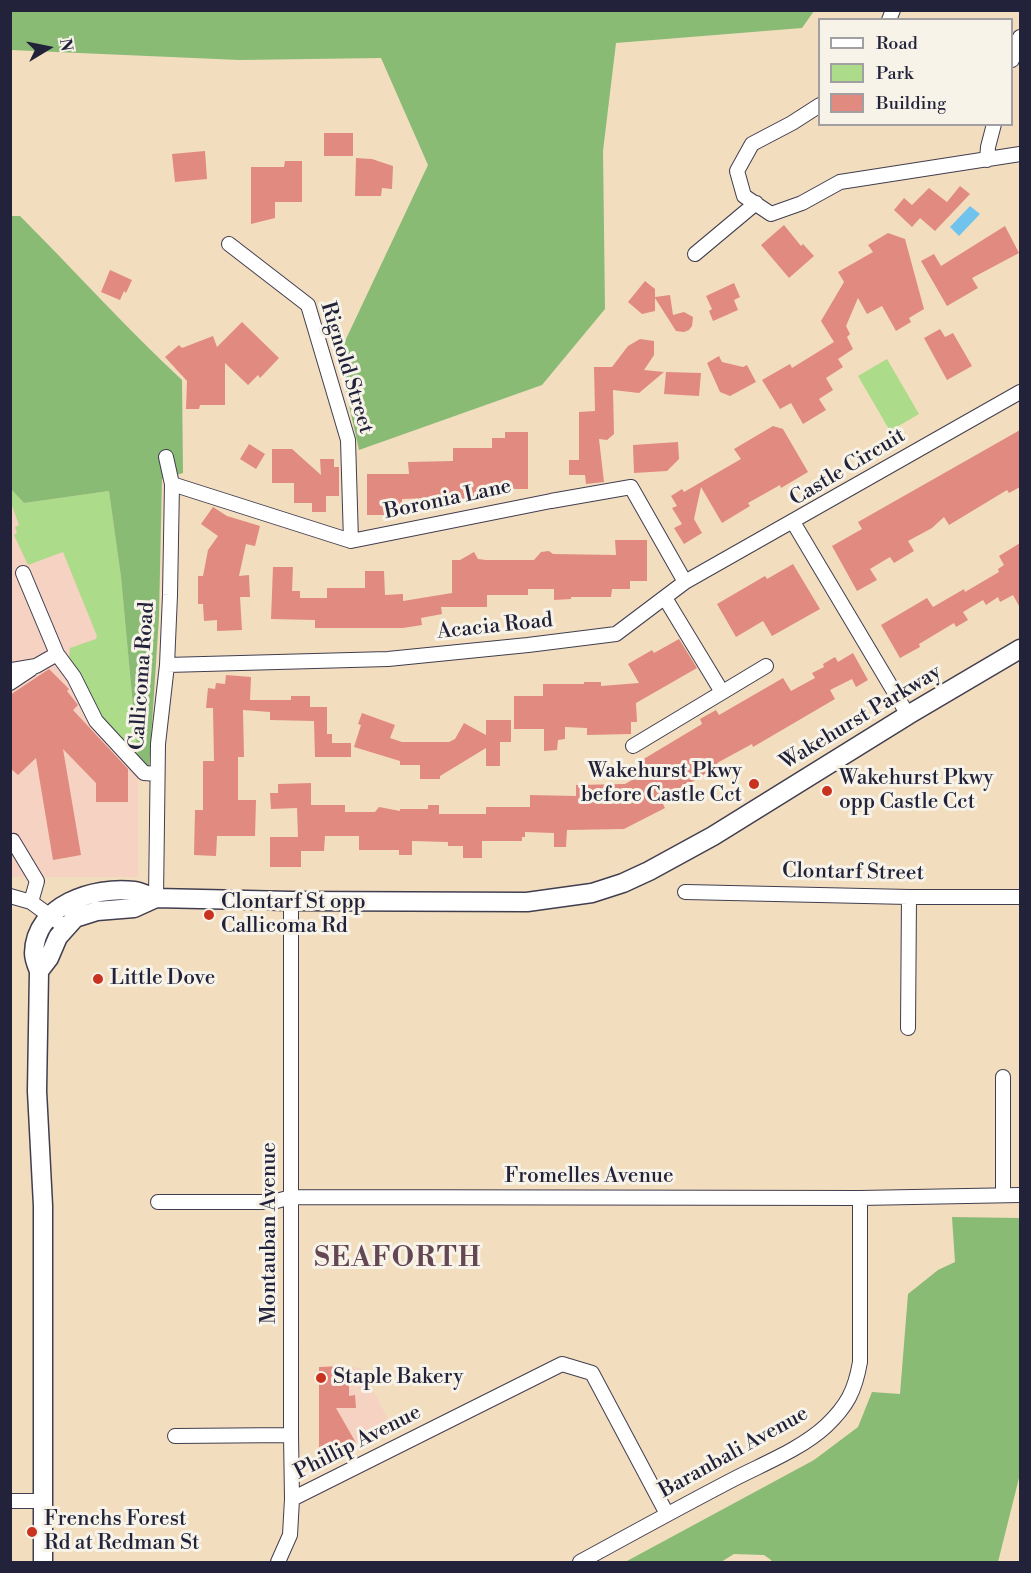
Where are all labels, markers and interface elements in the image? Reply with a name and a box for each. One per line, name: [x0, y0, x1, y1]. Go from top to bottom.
north arrow: [18, 18, 78, 78]
legend: [818, 18, 1013, 126]
text: Road: [876, 32, 918, 55]
text: N: [55, 37, 77, 53]
text: Park: [876, 62, 913, 85]
text: Building: [876, 92, 946, 115]
street label: Rignold Street: [314, 299, 378, 437]
street label: Castle Circuit: [786, 424, 910, 512]
street label: Boronia Lane: [382, 474, 514, 526]
street label: Callicoma Road: [125, 601, 161, 751]
street label: Acacia Road: [436, 608, 554, 646]
street label: Wakehurst Parkway: [776, 660, 946, 776]
place label: Wakehurst Pkwy before Castle Cct: [581, 759, 742, 809]
place label: Wakehurst Pkwy opp Castle Cct: [839, 766, 993, 816]
marker: Wakehurst Pkwy before Castle Cct: [747, 777, 761, 791]
marker: Wakehurst Pkwy opp Castle Cct: [820, 784, 834, 798]
street label: Clontarf Street: [782, 859, 924, 887]
place label: Clontarf St opp Callicoma Rd: [221, 890, 366, 940]
marker: Clontarf St opp Callicoma Rd: [202, 908, 216, 922]
place label: Little Dove: [110, 966, 215, 992]
marker: Little Dove: [91, 972, 105, 986]
street label: Montauban Avenue: [257, 1142, 283, 1324]
street label: Fromelles Avenue: [505, 1164, 673, 1190]
district label: SEAFORTH: [314, 1244, 482, 1276]
place label: Staple Bakery: [333, 1365, 464, 1391]
marker: Staple Bakery: [314, 1371, 328, 1385]
street label: Phillip Avenue: [290, 1400, 426, 1486]
street label: Baranbali Avenue: [655, 1402, 813, 1504]
place label: Frenchs Forest Rd at Redman St: [44, 1507, 199, 1557]
marker: Frenchs Forest Rd at Redman St: [25, 1525, 39, 1539]

